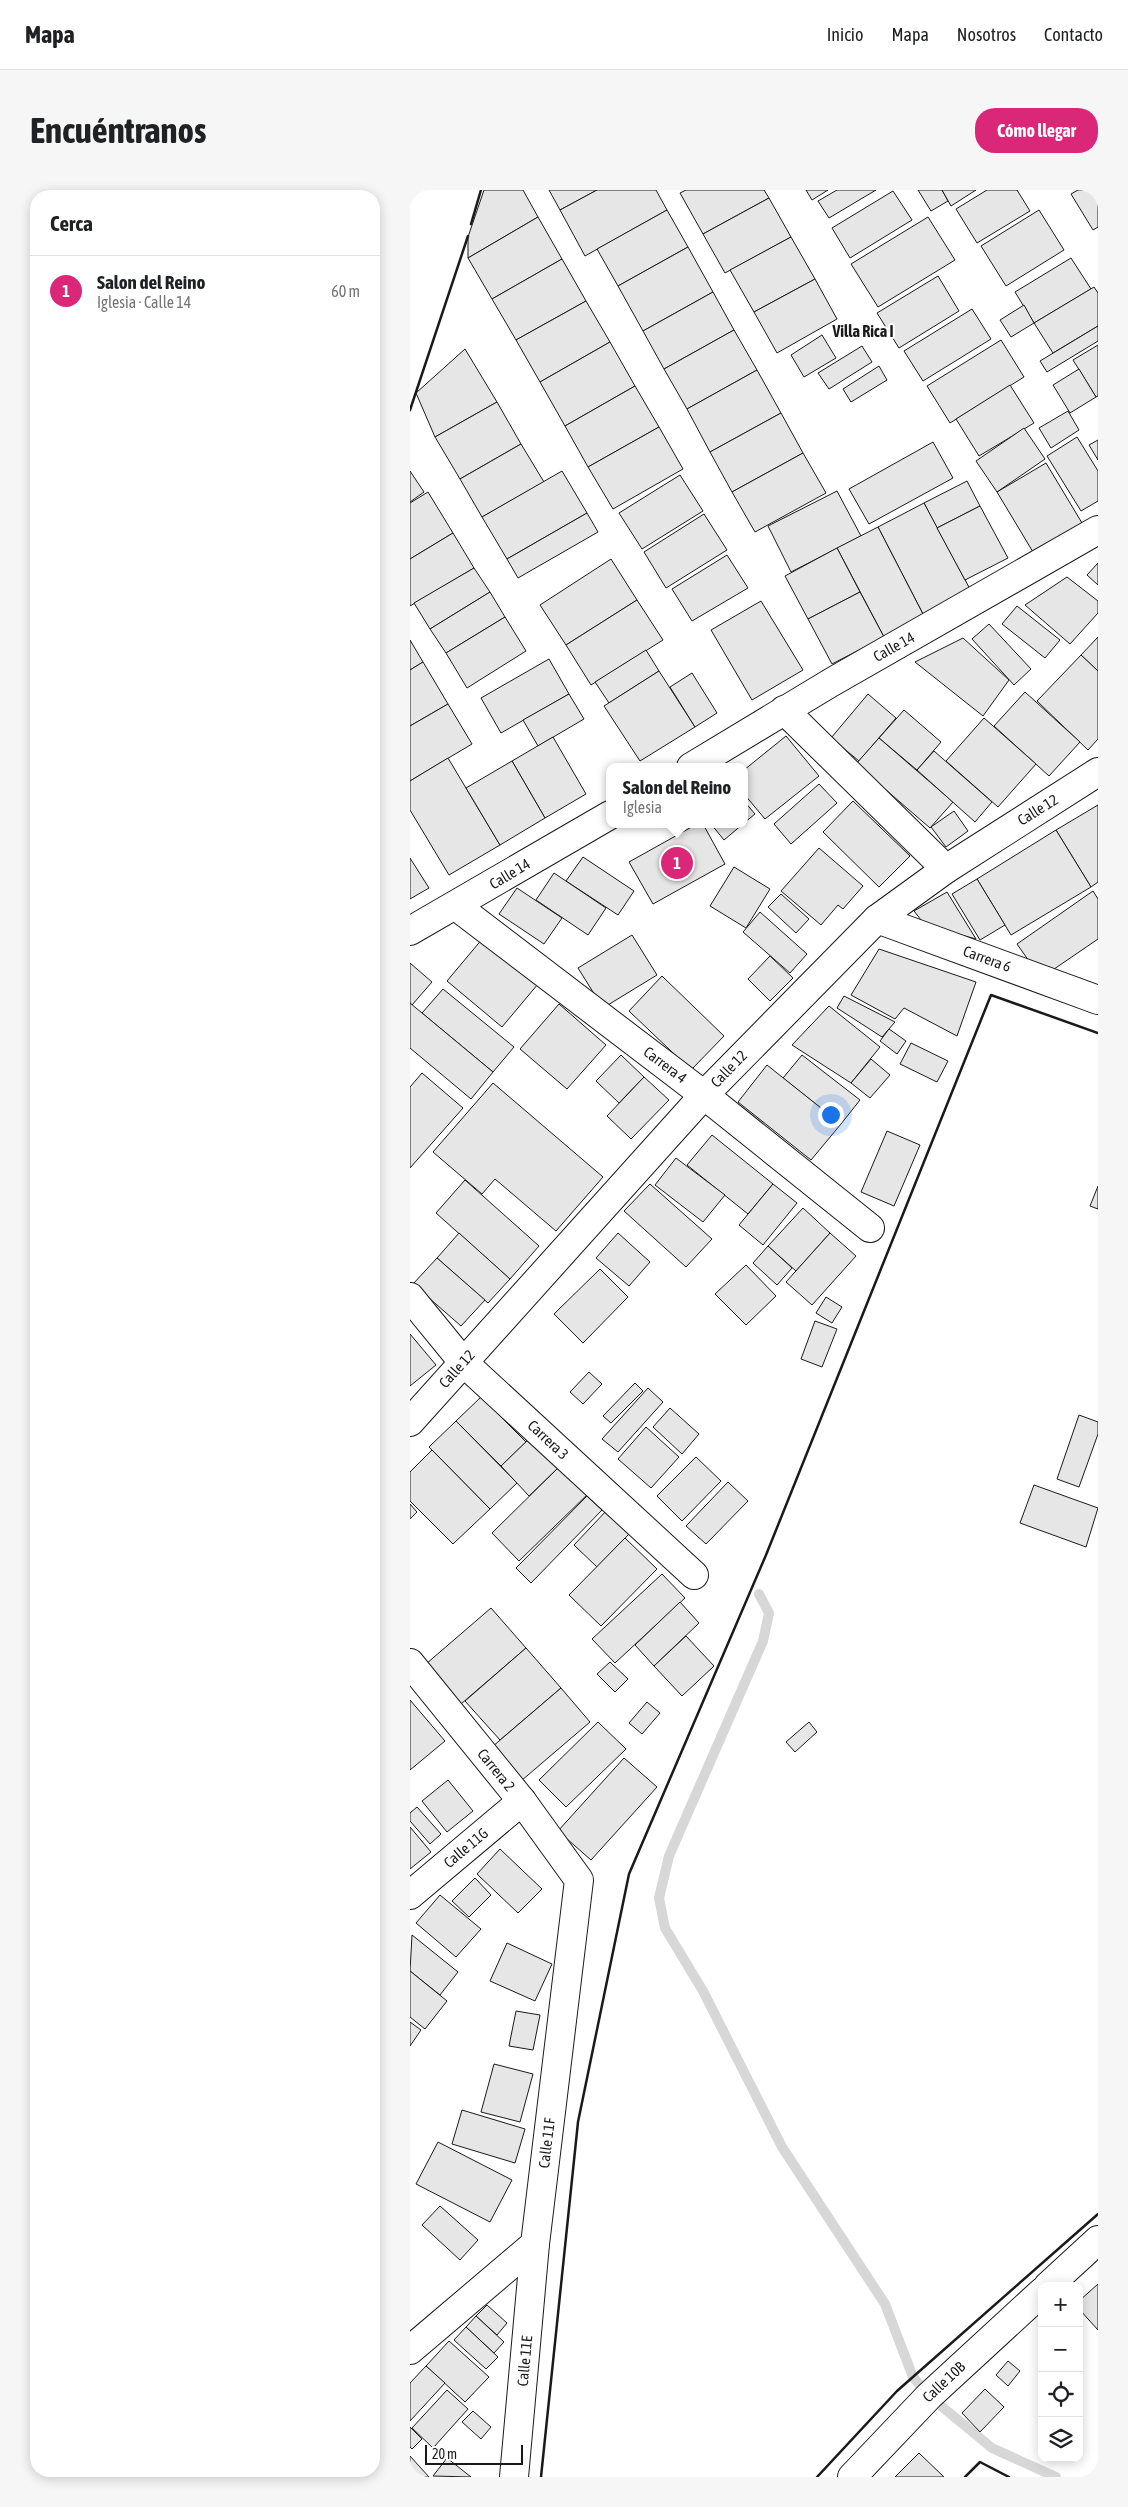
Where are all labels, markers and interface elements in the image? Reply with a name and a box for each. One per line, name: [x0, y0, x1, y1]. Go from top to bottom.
text: Mapa: [25, 21, 75, 48]
text: Inicio: [827, 24, 863, 45]
text: Mapa: [891, 24, 929, 45]
text: Nosotros: [957, 24, 1016, 45]
text: Contacto: [1044, 24, 1103, 45]
button: Cómo llegar: [975, 108, 1098, 153]
text: Encuéntranos: [30, 110, 206, 150]
text: Cerca: [50, 211, 93, 235]
text: Salon del Reino: [97, 271, 205, 293]
text: 1: [62, 282, 70, 300]
text: 60 m: [331, 282, 360, 300]
text: Iglesia · Calle 14: [97, 293, 191, 311]
district label: Villa Rica I: [832, 322, 893, 340]
street label: Calle 14: [870, 628, 917, 665]
popup: [606, 763, 748, 828]
text: Salon del Reino: [623, 776, 731, 798]
street label: Calle 12: [1014, 791, 1061, 829]
text: Iglesia: [623, 798, 662, 816]
pin: 1: [661, 844, 693, 882]
street label: Calle 14: [486, 855, 533, 892]
street label: Carrera 6: [961, 942, 1013, 975]
street label: Carrera 4: [640, 1043, 690, 1086]
street label: Calle 12: [707, 1047, 750, 1091]
your location: [818, 1102, 844, 1128]
street label: Calle 12: [435, 1346, 478, 1391]
street label: Carrera 3: [524, 1417, 572, 1463]
street label: Carrera 2: [474, 1745, 519, 1794]
street label: Calle 11G: [440, 1824, 491, 1871]
street label: Calle 11F: [535, 2117, 558, 2169]
map controls: [1038, 2282, 1083, 2462]
button: +: [1038, 2282, 1083, 2327]
button: −: [1038, 2327, 1083, 2372]
street label: Calle 11E: [514, 2334, 535, 2387]
street label: Calle 10B: [919, 2358, 968, 2405]
button: locate: [1038, 2372, 1083, 2417]
button: layers: [1038, 2417, 1083, 2462]
scale bar: [425, 2442, 522, 2465]
text: 20 m: [432, 2446, 457, 2462]

